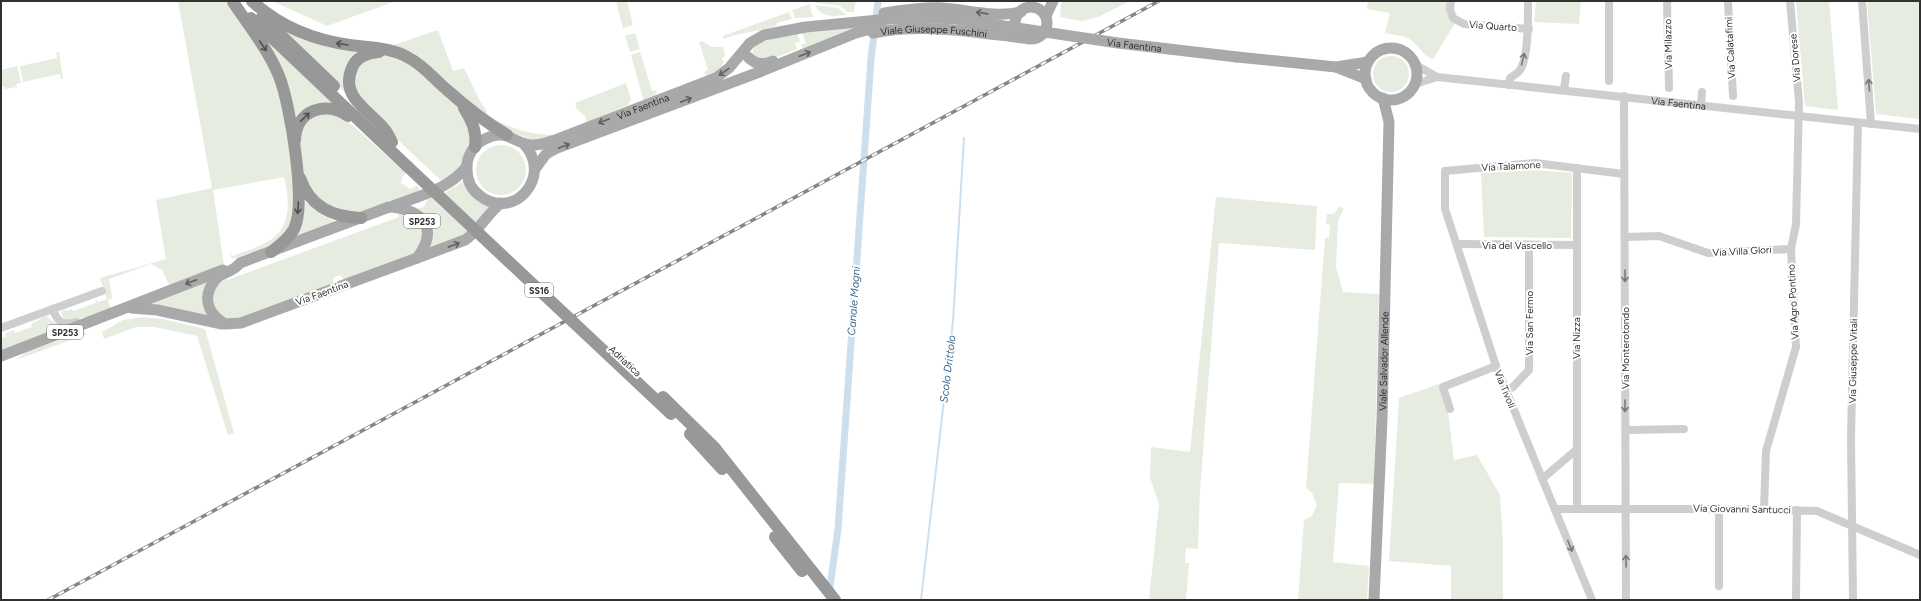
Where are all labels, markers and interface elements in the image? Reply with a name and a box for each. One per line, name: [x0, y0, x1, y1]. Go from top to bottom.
one-way arrow: [976, 9, 989, 17]
street label: Via Calatafimi: [1722, 17, 1738, 79]
street label: Via Quarto: [1468, 18, 1518, 34]
street label: Via Milazzo: [1661, 18, 1675, 69]
street label: Viale Giuseppe Fuschini: [880, 22, 988, 40]
street label: Via Dorese: [1786, 33, 1804, 83]
street label: Via Faentina: [1106, 35, 1162, 55]
one-way arrow: [259, 40, 267, 51]
one-way arrow: [336, 40, 349, 48]
one-way arrow: [799, 50, 811, 57]
one-way arrow: [1520, 53, 1528, 66]
one-way arrow: [719, 68, 730, 76]
one-way arrow: [1865, 79, 1872, 92]
street label: Via Faentina: [615, 90, 671, 122]
street label: Via Faentina: [1650, 94, 1707, 112]
one-way arrow: [680, 95, 692, 103]
one-way arrow: [300, 112, 310, 122]
one-way arrow: [599, 118, 611, 126]
one-way arrow: [558, 141, 570, 149]
street label: Via Talamone: [1481, 158, 1542, 174]
one-way arrow: [295, 201, 302, 214]
road number: SP253: [404, 214, 440, 228]
street label: Via del Vascello: [1482, 239, 1552, 252]
one-way arrow: [448, 240, 460, 248]
street label: Via Villa Glori: [1712, 243, 1772, 259]
street label: Via Agro Pontino: [1785, 264, 1801, 340]
water label: Canale Magni: [845, 266, 863, 336]
one-way arrow: [1621, 269, 1629, 282]
street label: Via Faentina: [294, 277, 350, 309]
one-way arrow: [185, 279, 197, 287]
road number: SS16: [525, 283, 553, 297]
street label: Via San Fermo: [1523, 290, 1536, 355]
street label: Via Monterotondo: [1619, 307, 1632, 389]
street label: Viale Salvador Allende: [1376, 311, 1391, 411]
street label: Via Nizza: [1570, 317, 1583, 359]
street label: Via Giuseppe Vitali: [1846, 318, 1860, 404]
road number: SP253: [47, 325, 83, 339]
water label: Scolo Drittolo: [937, 334, 959, 404]
street label: Adriatica: [606, 343, 644, 379]
street label: Via Tivoli: [1491, 368, 1519, 410]
one-way arrow: [1621, 399, 1629, 412]
street label: Via Giovanni Santucci: [1693, 502, 1791, 516]
one-way arrow: [1566, 539, 1574, 551]
one-way arrow: [1622, 555, 1630, 568]

